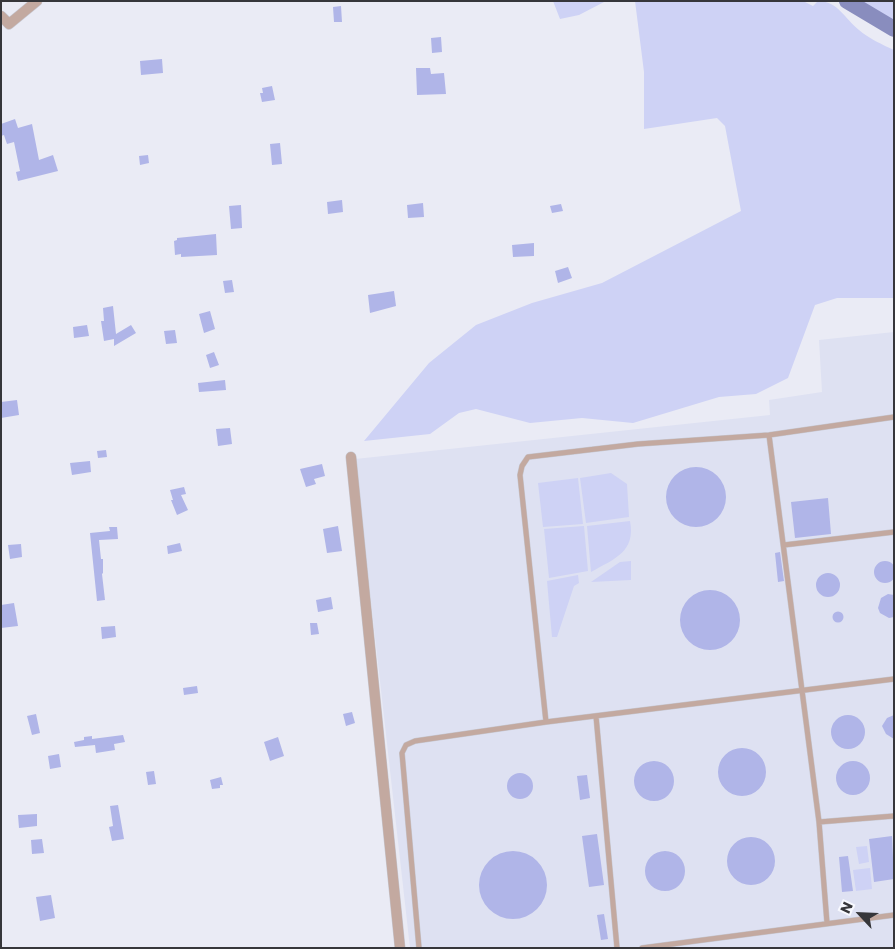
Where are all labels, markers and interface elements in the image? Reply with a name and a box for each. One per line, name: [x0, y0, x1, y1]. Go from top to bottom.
north arrow: [835, 889, 885, 939]
text: N: [835, 899, 858, 917]

